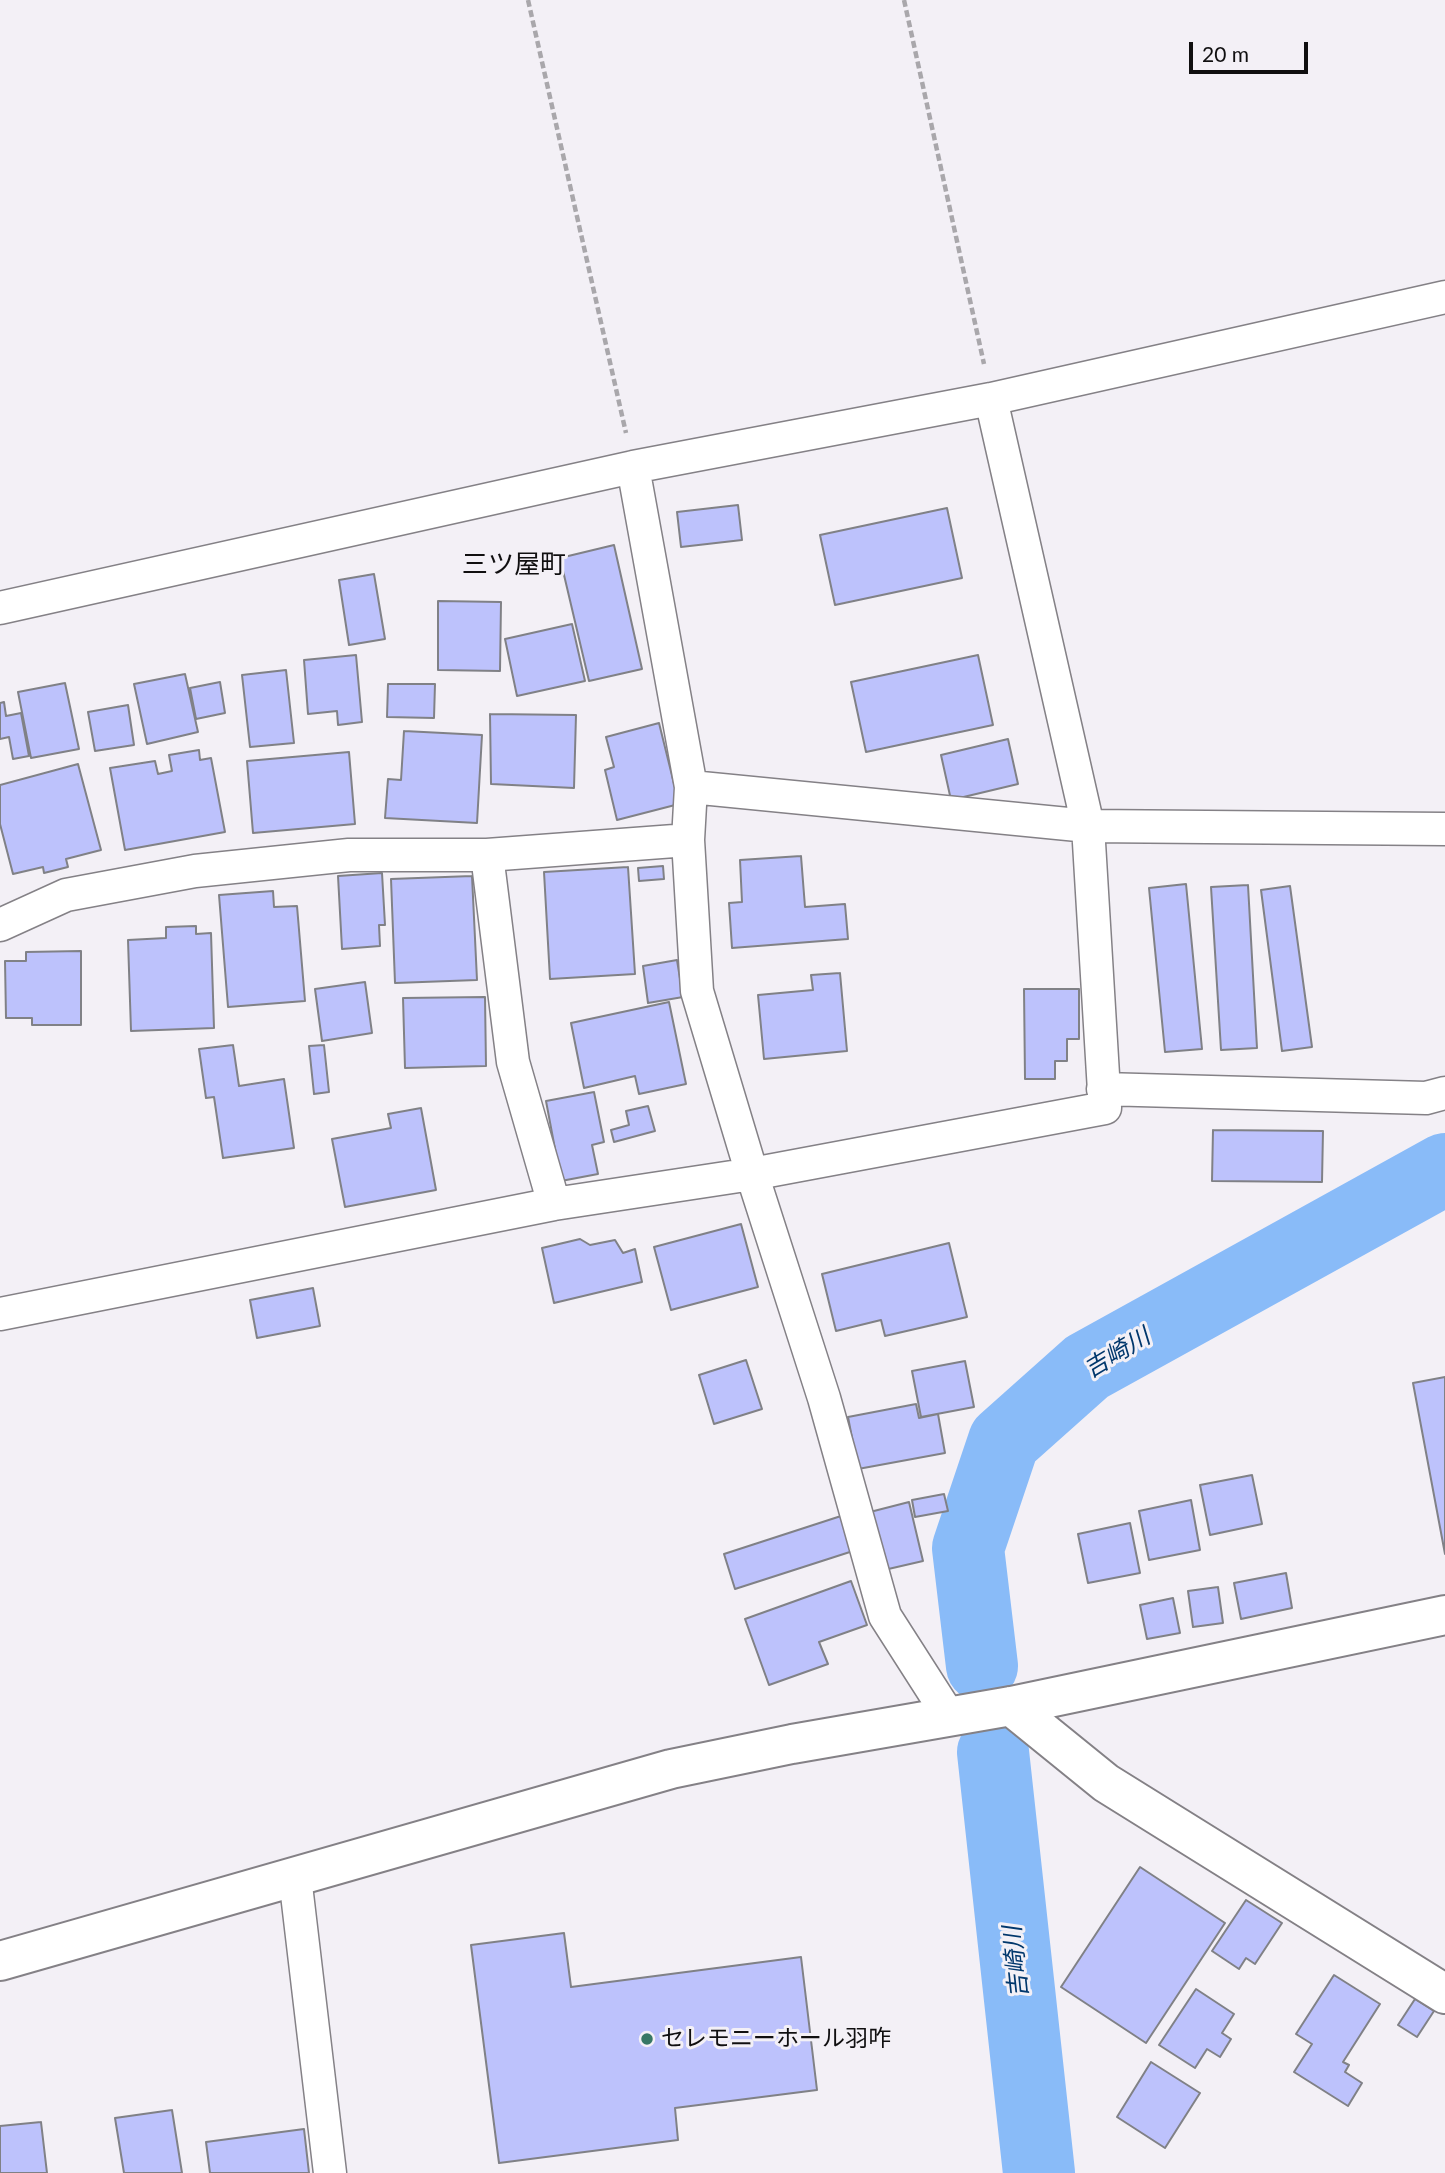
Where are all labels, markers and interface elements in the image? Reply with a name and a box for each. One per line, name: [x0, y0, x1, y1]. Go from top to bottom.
scale bar: [1193, 28, 1312, 72]
text: 20 m: [1202, 41, 1249, 66]
district label: 三ツ屋町: [462, 549, 566, 581]
water label: 吉崎川: [1079, 1322, 1155, 1384]
water label: 吉崎川: [998, 1925, 1034, 1999]
place label: セレモニーホール羽咋: [661, 2025, 891, 2053]
marker: セレモニーホール羽咋: [639, 2031, 655, 2047]

